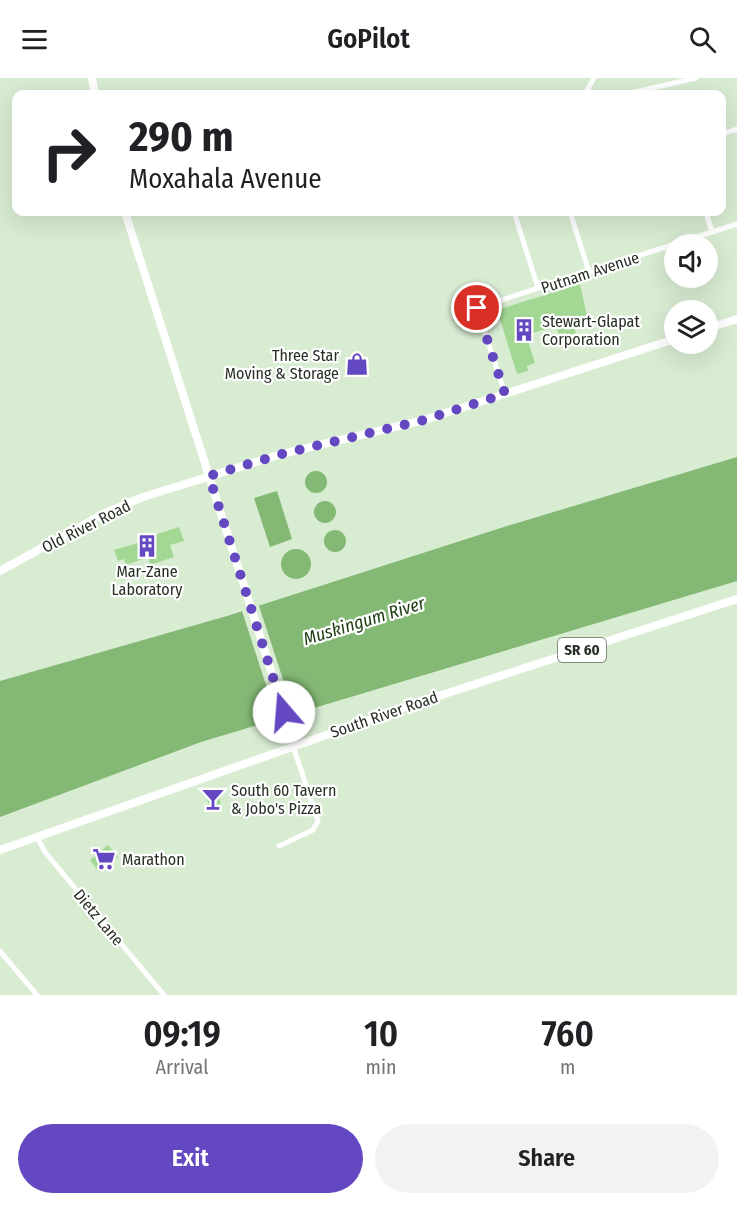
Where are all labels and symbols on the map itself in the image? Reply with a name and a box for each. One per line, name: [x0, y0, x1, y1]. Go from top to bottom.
street label: Putnam Avenue: [539, 248, 642, 297]
pin: [451, 282, 502, 333]
place label: Stewart-Glapat Corporation: [542, 312, 640, 349]
building icon: Stewart-Glapat Corporation: [511, 317, 537, 343]
place label: Three Star Moving & Storage: [225, 346, 339, 383]
shop icon: Three Star Moving & Storage: [344, 351, 370, 377]
street label: Old River Road: [39, 496, 134, 557]
building icon: Mar-Zane Laboratory: [134, 533, 160, 559]
place label: Mar-Zane Laboratory: [112, 562, 183, 599]
water label: Muskingum River: [300, 592, 428, 650]
road number: SR 60: [558, 638, 606, 662]
position arrow: [252, 680, 316, 744]
street label: South River Road: [328, 687, 440, 742]
place label: South 60 Tavern & Jobo's Pizza: [231, 781, 336, 818]
bar icon: South 60 Tavern & Jobo's Pizza: [200, 786, 226, 812]
supermarket icon: Marathon: [91, 846, 117, 872]
place label: Marathon: [122, 850, 185, 869]
street label: Dietz Lane: [70, 885, 128, 949]

